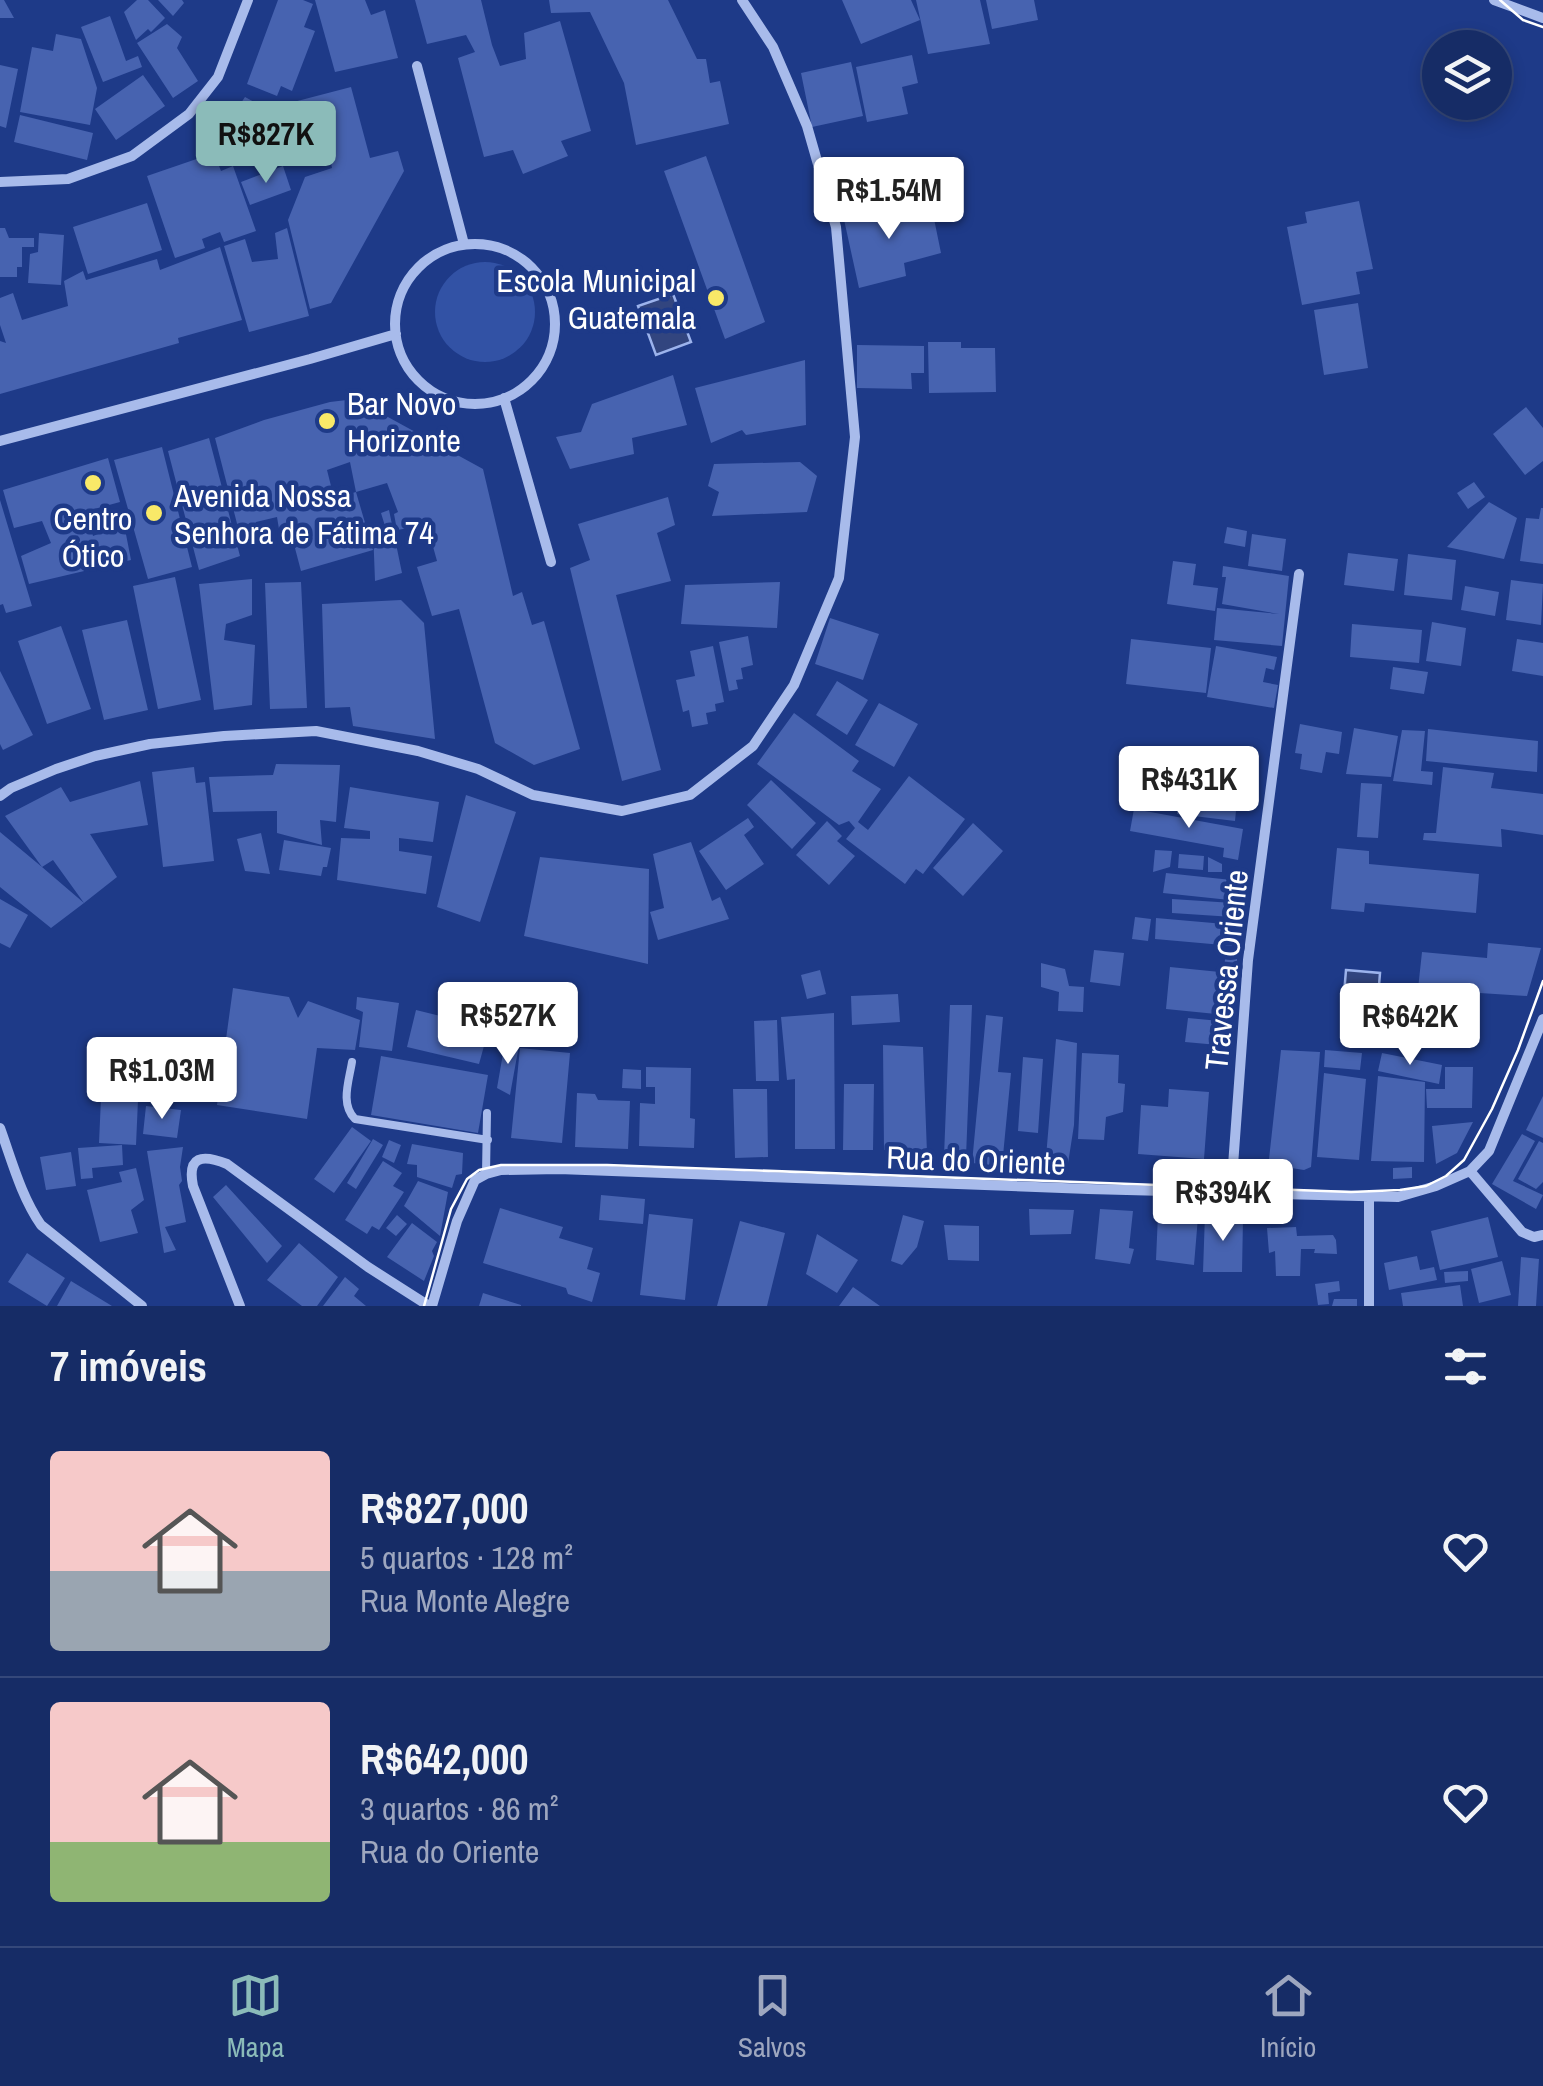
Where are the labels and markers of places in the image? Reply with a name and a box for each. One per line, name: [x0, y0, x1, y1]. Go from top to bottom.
pin: R$827K: [185, 101, 347, 186]
pin: R$1.54M: [797, 157, 981, 242]
place label: Escola Municipal Guatemala: [496, 259, 696, 339]
marker: Escola Municipal Guatemala: [705, 287, 727, 309]
place label: Bar Novo Horizonte: [347, 382, 461, 462]
marker: Bar Novo Horizonte: [316, 410, 338, 432]
marker: Centro Ótico: [82, 472, 104, 494]
place label: Avenida Nossa Senhora de Fátima 74: [173, 474, 434, 554]
place label: Centro Ótico: [54, 497, 132, 577]
marker: Avenida Nossa Senhora de Fátima 74: [143, 502, 165, 524]
pin: R$431K: [1108, 746, 1270, 831]
pin: R$527K: [427, 982, 589, 1067]
pin: R$642K: [1329, 983, 1491, 1068]
pin: R$1.03M: [70, 1037, 254, 1122]
pin: R$394K: [1142, 1159, 1304, 1244]

